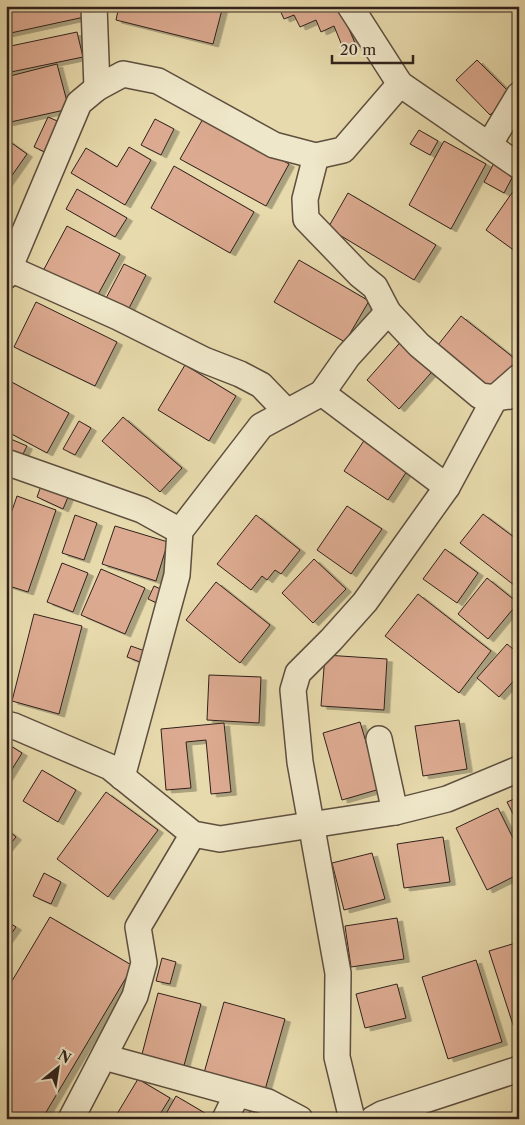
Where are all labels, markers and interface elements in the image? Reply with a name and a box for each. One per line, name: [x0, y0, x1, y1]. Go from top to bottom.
scale bar: [332, 32, 414, 64]
text: 20 m: [340, 40, 376, 59]
north arrow: [32, 1042, 82, 1092]
text: N: [55, 1046, 74, 1068]

